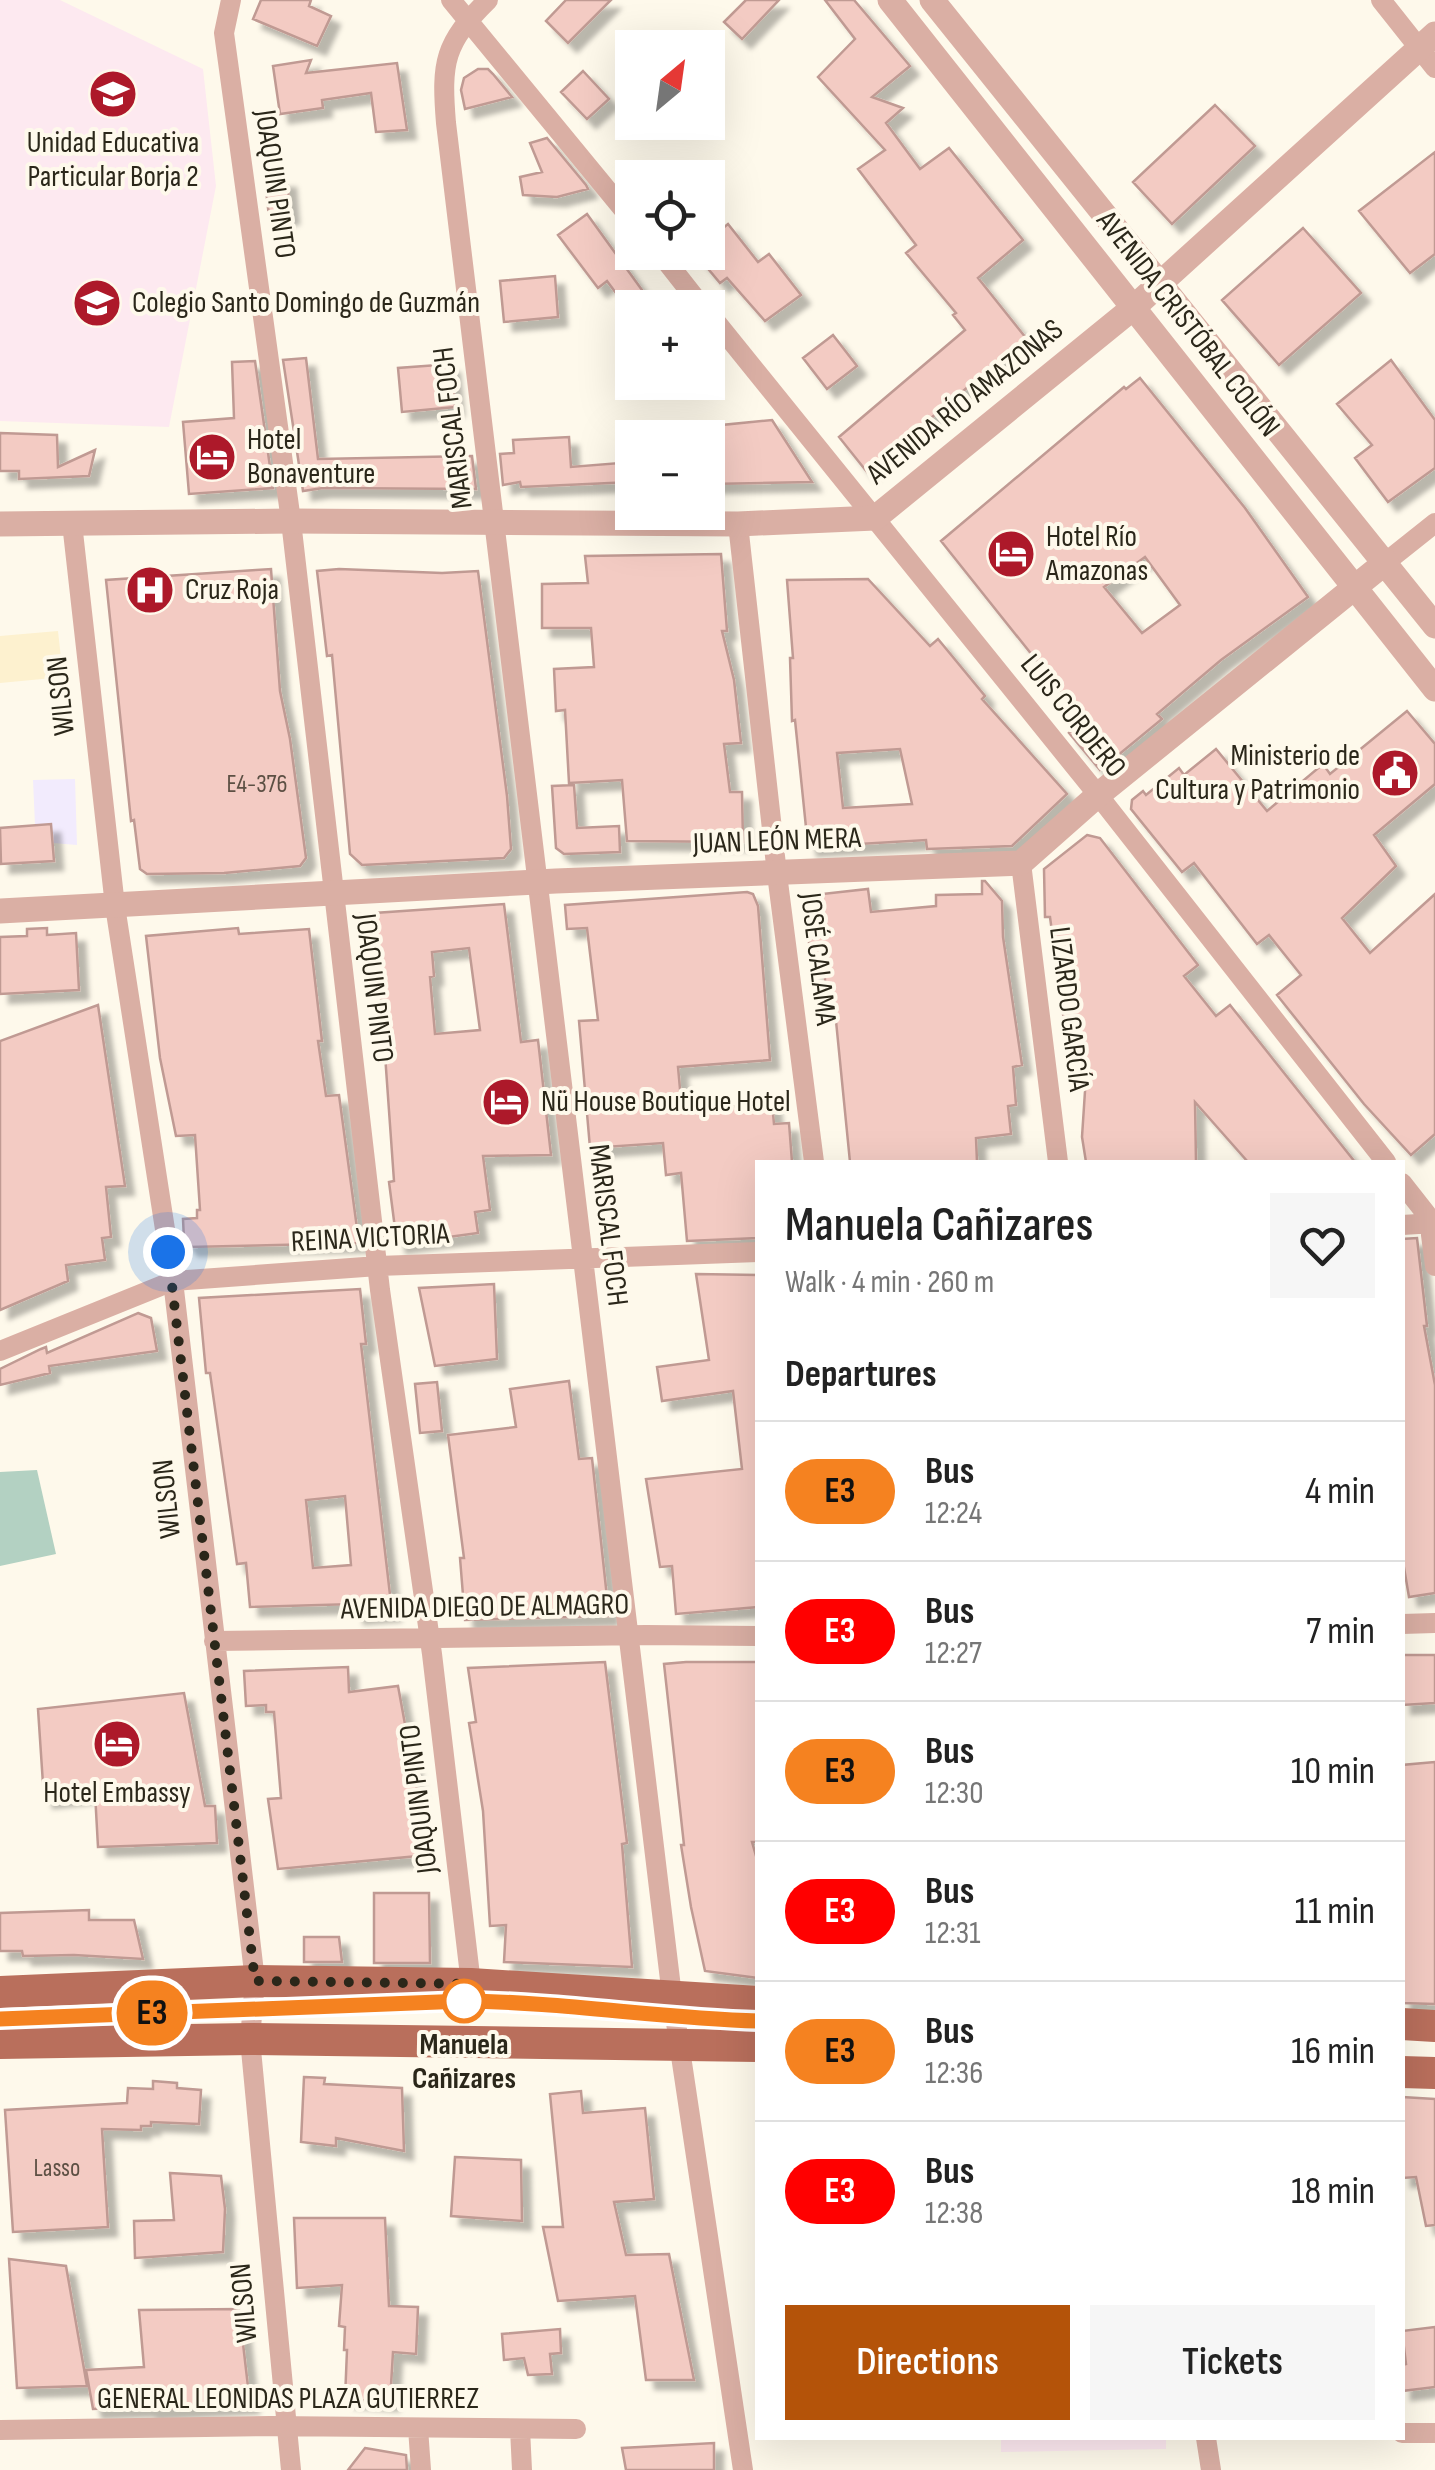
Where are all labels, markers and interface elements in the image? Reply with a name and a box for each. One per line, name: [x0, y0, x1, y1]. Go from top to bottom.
north arrow: [615, 30, 725, 140]
map controls: [615, 30, 725, 530]
school or university icon: Unidad Educativa Particular Borja 2: [87, 68, 139, 120]
street label: JOAQUIN PINTO: [247, 106, 303, 261]
place label: Unidad Educativa Particular Borja 2: [27, 125, 199, 195]
button: locate: [615, 160, 725, 270]
street label: AVENIDA CRISTÓBAL COLÓN: [1088, 203, 1287, 444]
school or university icon: Colegio Santo Domingo de Guzmán: [71, 277, 123, 329]
place label: Colegio Santo Domingo de Guzmán: [132, 285, 480, 321]
button: +: [615, 290, 725, 400]
street label: AVENIDA RÍO AMAZONAS: [859, 312, 1071, 493]
street label: MARISCAL FOCH: [425, 345, 481, 511]
button: −: [615, 420, 725, 530]
place label: Hotel Bonaventure: [247, 422, 375, 492]
hotel icon: Hotel Bonaventure: [186, 431, 238, 483]
place label: Hotel Río Amazonas: [1045, 519, 1148, 589]
hotel icon: Hotel Río Amazonas: [985, 528, 1037, 580]
hospital icon: Cruz Roja: [124, 564, 176, 616]
place label: Cruz Roja: [185, 572, 279, 608]
street label: LUIS CORDERO: [1013, 647, 1133, 785]
street label: WILSON: [39, 655, 83, 737]
place label: Ministerio de Cultura y Patrimonio: [1155, 738, 1360, 808]
public building icon: Ministerio de Cultura y Patrimonio: [1369, 747, 1421, 799]
house number: E4-376: [226, 769, 288, 800]
street label: JUAN LEÓN MERA: [691, 820, 862, 862]
street label: JOSÉ CALAMA: [792, 890, 844, 1027]
street label: JOAQUIN PINTO: [347, 911, 401, 1064]
street label: LIZARDO GARCÍA: [1041, 925, 1097, 1094]
hotel icon: Nü House Boutique Hotel: [480, 1076, 532, 1128]
place label: Nü House Boutique Hotel: [541, 1084, 791, 1120]
street label: MARISCAL FOCH: [580, 1142, 636, 1308]
button: heart: [1270, 1193, 1375, 1298]
text: Manuela Cañizares: [785, 1197, 1093, 1254]
street label: REINA VICTORIA: [290, 1216, 450, 1260]
your location: [143, 1227, 193, 1277]
text: Walk · 4 min · 260 m: [785, 1263, 994, 1302]
text: Departures: [785, 1352, 937, 1397]
text: Bus: [925, 1449, 974, 1494]
street label: WILSON: [145, 1458, 189, 1540]
text: 4 min: [1305, 1469, 1375, 1514]
text: E3: [825, 1470, 855, 1513]
text: 12:24: [925, 1494, 982, 1533]
street label: AVENIDA DIEGO DE ALMAGRO: [340, 1586, 629, 1628]
text: Bus: [925, 1589, 974, 1634]
text: 7 min: [1306, 1609, 1375, 1654]
text: E3: [825, 1610, 855, 1653]
text: 12:27: [925, 1634, 982, 1673]
hotel icon: Hotel Embassy: [91, 1718, 143, 1770]
street label: JOAQUIN PINTO: [392, 1723, 446, 1876]
text: Bus: [925, 1729, 974, 1774]
text: 10 min: [1291, 1749, 1375, 1794]
text: E3: [825, 1750, 855, 1793]
text: 12:30: [925, 1774, 983, 1813]
place label: Hotel Embassy: [43, 1775, 191, 1811]
text: Bus: [925, 1869, 974, 1914]
text: 11 min: [1295, 1889, 1375, 1934]
text: E3: [825, 1890, 855, 1933]
text: 12:31: [925, 1914, 980, 1953]
line badge: E3: [107, 1980, 197, 2046]
marker: Manuela Cañizares: [443, 1980, 485, 2022]
text: E3: [137, 1992, 167, 2035]
text: Bus: [925, 2009, 974, 2054]
place label: Manuela Cañizares: [412, 2027, 516, 2097]
text: 16 min: [1291, 2029, 1375, 2074]
text: E3: [825, 2030, 855, 2073]
text: 12:36: [925, 2054, 983, 2093]
text: Bus: [925, 2149, 974, 2194]
house number: Lasso: [34, 2153, 80, 2184]
text: 18 min: [1291, 2169, 1375, 2214]
text: E3: [825, 2170, 855, 2213]
text: 12:38: [925, 2194, 983, 2233]
street label: WILSON: [223, 2262, 265, 2344]
button: Directions: [785, 2305, 1070, 2420]
button: Tickets: [1090, 2305, 1375, 2420]
street label: GENERAL LEONIDAS PLAZA GUTIERREZ: [97, 2381, 479, 2417]

